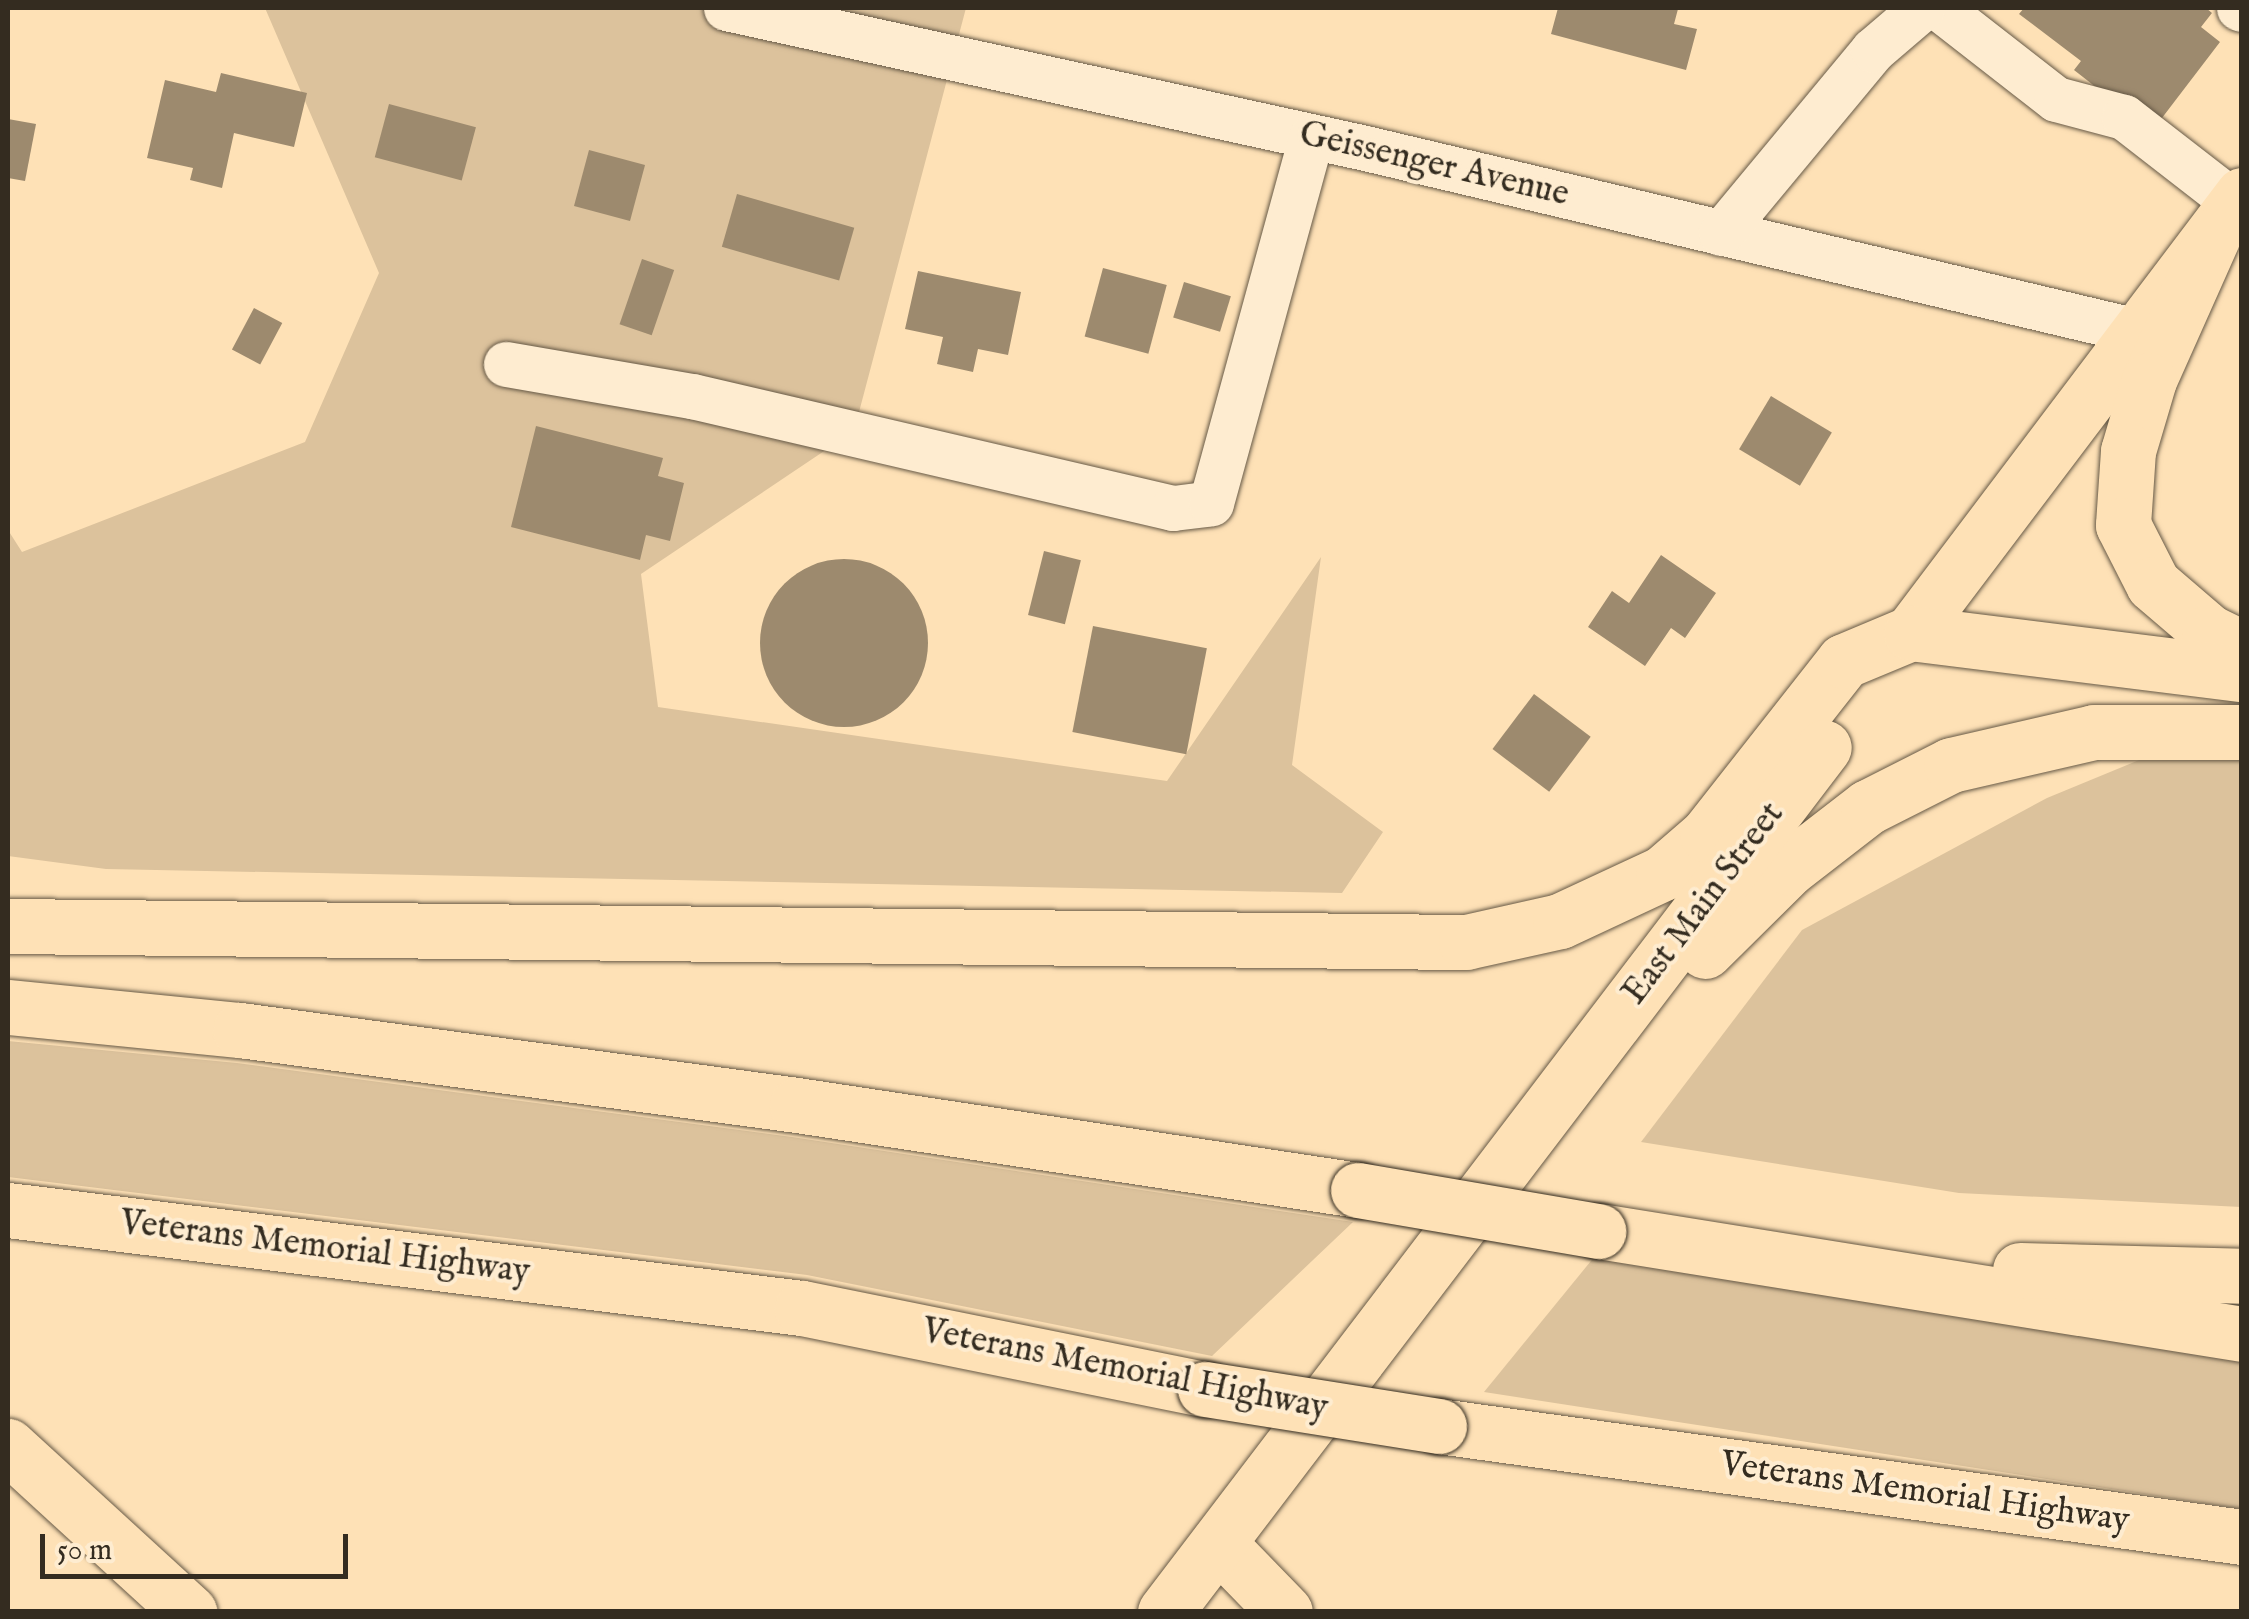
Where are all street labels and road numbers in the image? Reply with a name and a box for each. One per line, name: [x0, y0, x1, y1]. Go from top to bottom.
street label: Geissenger Avenue: [1295, 114, 1573, 216]
street label: East Main Street: [1614, 795, 1794, 1013]
street label: Veterans Memorial Highway: [118, 1202, 532, 1294]
street label: Veterans Memorial Highway: [919, 1310, 1331, 1430]
street label: Veterans Memorial Highway: [1718, 1444, 2132, 1542]

